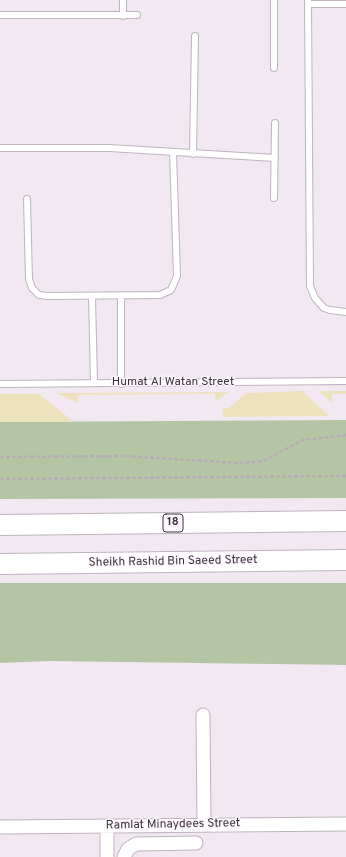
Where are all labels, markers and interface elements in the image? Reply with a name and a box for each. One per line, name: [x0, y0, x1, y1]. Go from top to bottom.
street label: Humat Al Watan Street: [112, 376, 234, 390]
road number: 18: [163, 514, 183, 532]
street label: Sheikh Rashid Bin Saeed Street: [88, 553, 258, 571]
street label: Ramlat Minaydees Street: [106, 817, 240, 833]

